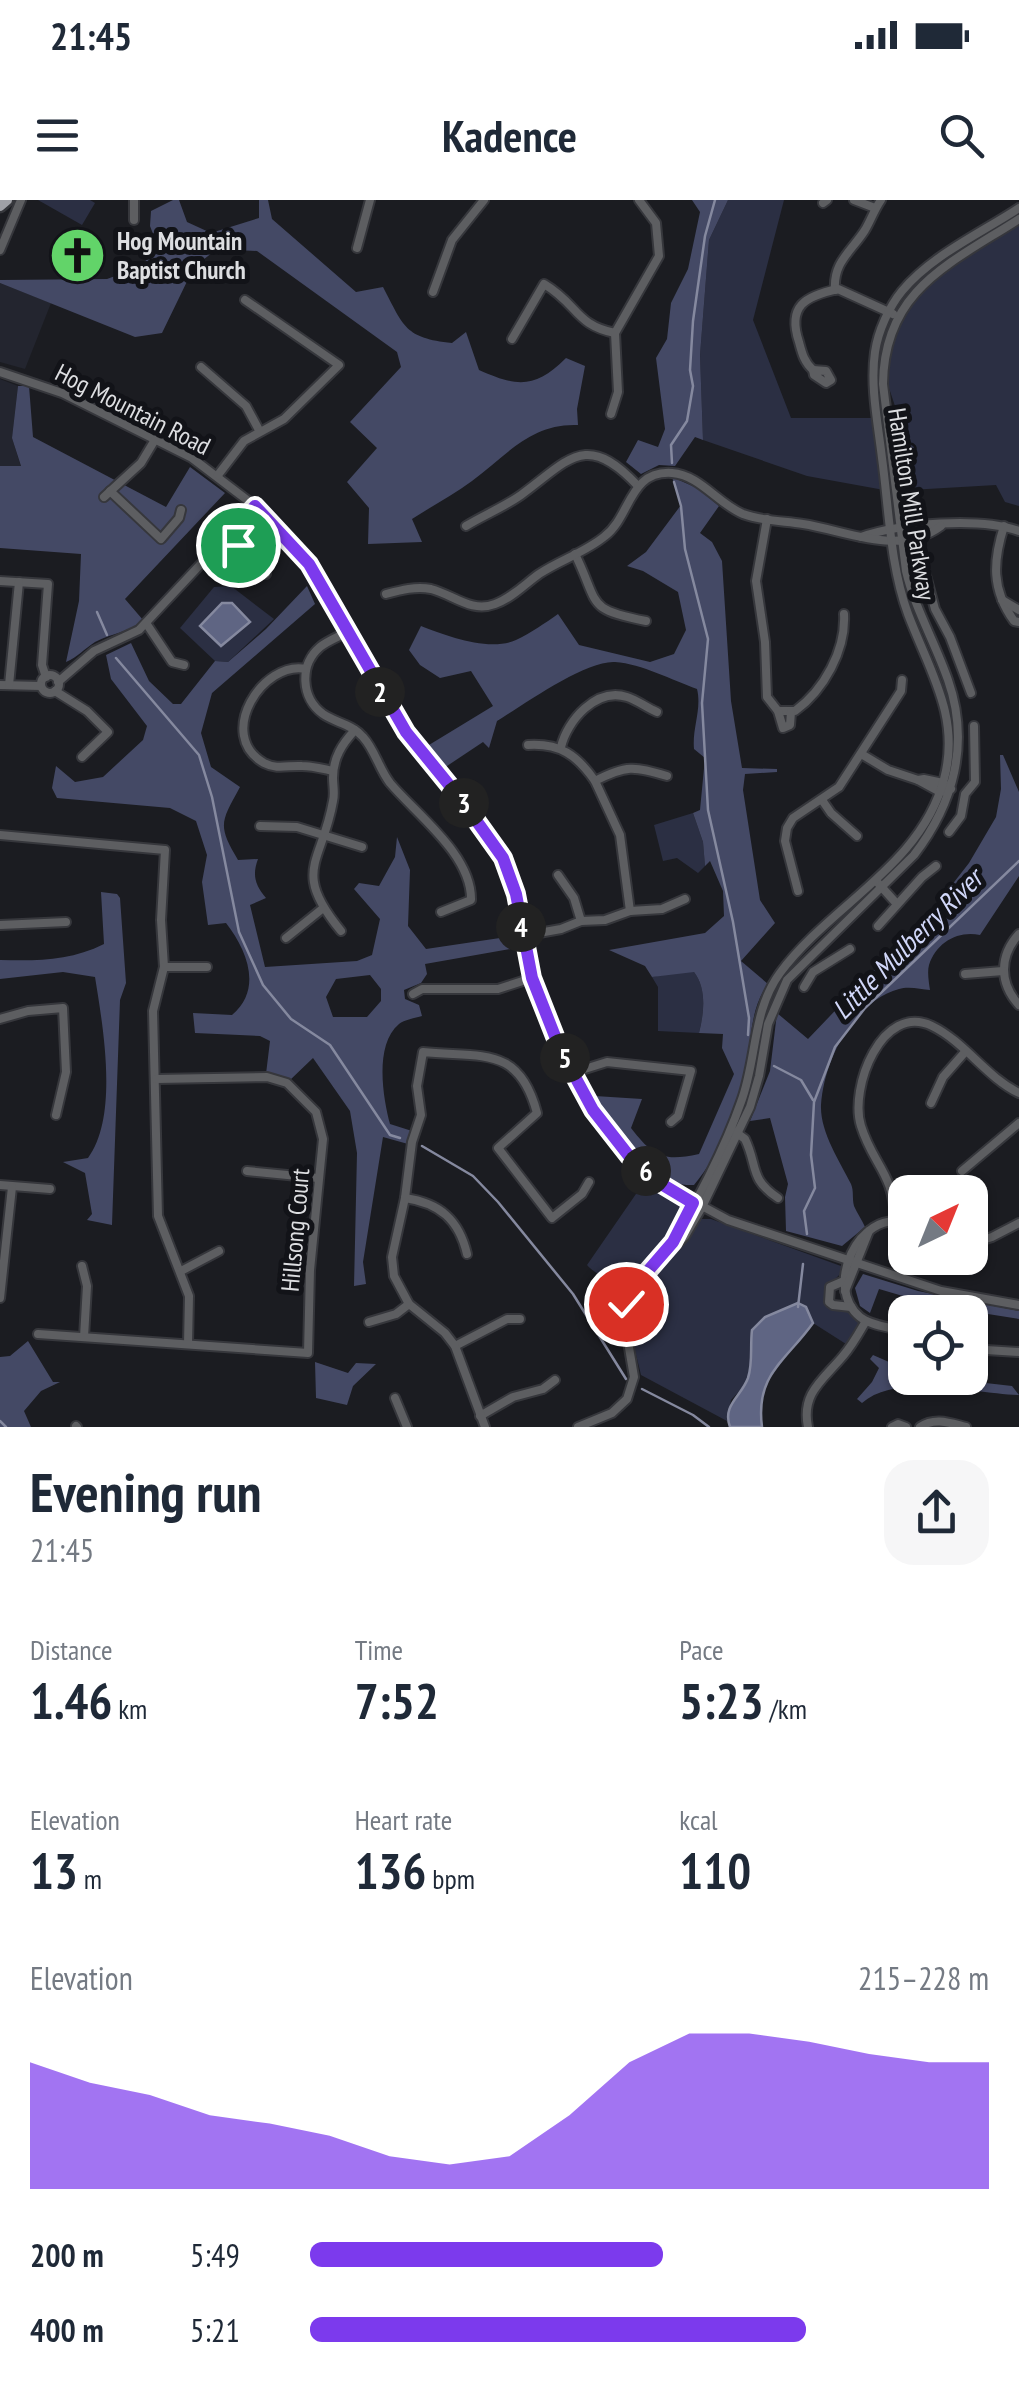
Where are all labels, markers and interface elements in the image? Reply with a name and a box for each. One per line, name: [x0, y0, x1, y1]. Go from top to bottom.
text: 21:45: [50, 11, 132, 60]
text: Kadence: [442, 106, 577, 164]
icon: menu: [30, 108, 85, 163]
icon: search: [934, 108, 989, 163]
church icon: Hog Mountain Baptist Church: [48, 225, 108, 285]
place label: Hog Mountain Baptist Church: [117, 225, 246, 286]
street label: Hog Mountain Road: [50, 356, 216, 462]
street label: Hamilton Mill Parkway: [881, 406, 943, 603]
pin: [196, 503, 281, 588]
icon: arrive: [211, 518, 266, 573]
pin: 2: [355, 667, 405, 717]
text: 2: [373, 673, 387, 710]
pin: 3: [439, 778, 489, 828]
text: 3: [457, 784, 471, 821]
water label: Little Mulberry River: [824, 858, 993, 1027]
pin: 4: [496, 902, 546, 952]
text: 4: [514, 908, 528, 945]
pin: 5: [540, 1033, 590, 1083]
text: 5: [558, 1039, 572, 1076]
pin: 6: [621, 1146, 671, 1196]
text: 6: [639, 1152, 653, 1189]
street label: Hillsong Court: [274, 1167, 316, 1293]
north arrow: [888, 1175, 988, 1275]
map controls: [888, 1175, 988, 1395]
pin: [584, 1262, 669, 1347]
icon: check: [599, 1277, 654, 1332]
button: locate: [888, 1295, 988, 1395]
text: Evening run: [30, 1456, 262, 1527]
button: share: [884, 1460, 989, 1565]
text: 21:45: [30, 1529, 94, 1571]
text: Distance: [30, 1631, 113, 1668]
text: Time: [355, 1631, 403, 1668]
text: Pace: [679, 1631, 723, 1668]
text: 1.46: [30, 1668, 112, 1733]
text: 7:52: [355, 1668, 439, 1733]
text: 5:23: [679, 1668, 764, 1733]
text: km: [112, 1690, 147, 1727]
text: /km: [764, 1690, 807, 1727]
text: Elevation: [30, 1801, 120, 1838]
text: Heart rate: [355, 1801, 452, 1838]
text: kcal: [679, 1801, 718, 1838]
text: 13: [30, 1838, 78, 1903]
text: 136: [355, 1838, 426, 1903]
text: 110: [679, 1838, 751, 1903]
text: m: [78, 1860, 102, 1897]
text: bpm: [426, 1860, 475, 1897]
text: Elevation: [30, 1957, 133, 1999]
text: 215–228 m: [858, 1957, 989, 1999]
text: 200 m: [30, 2234, 104, 2276]
text: 5:49: [190, 2234, 240, 2276]
text: 400 m: [30, 2309, 104, 2351]
text: 5:21: [190, 2309, 240, 2351]

